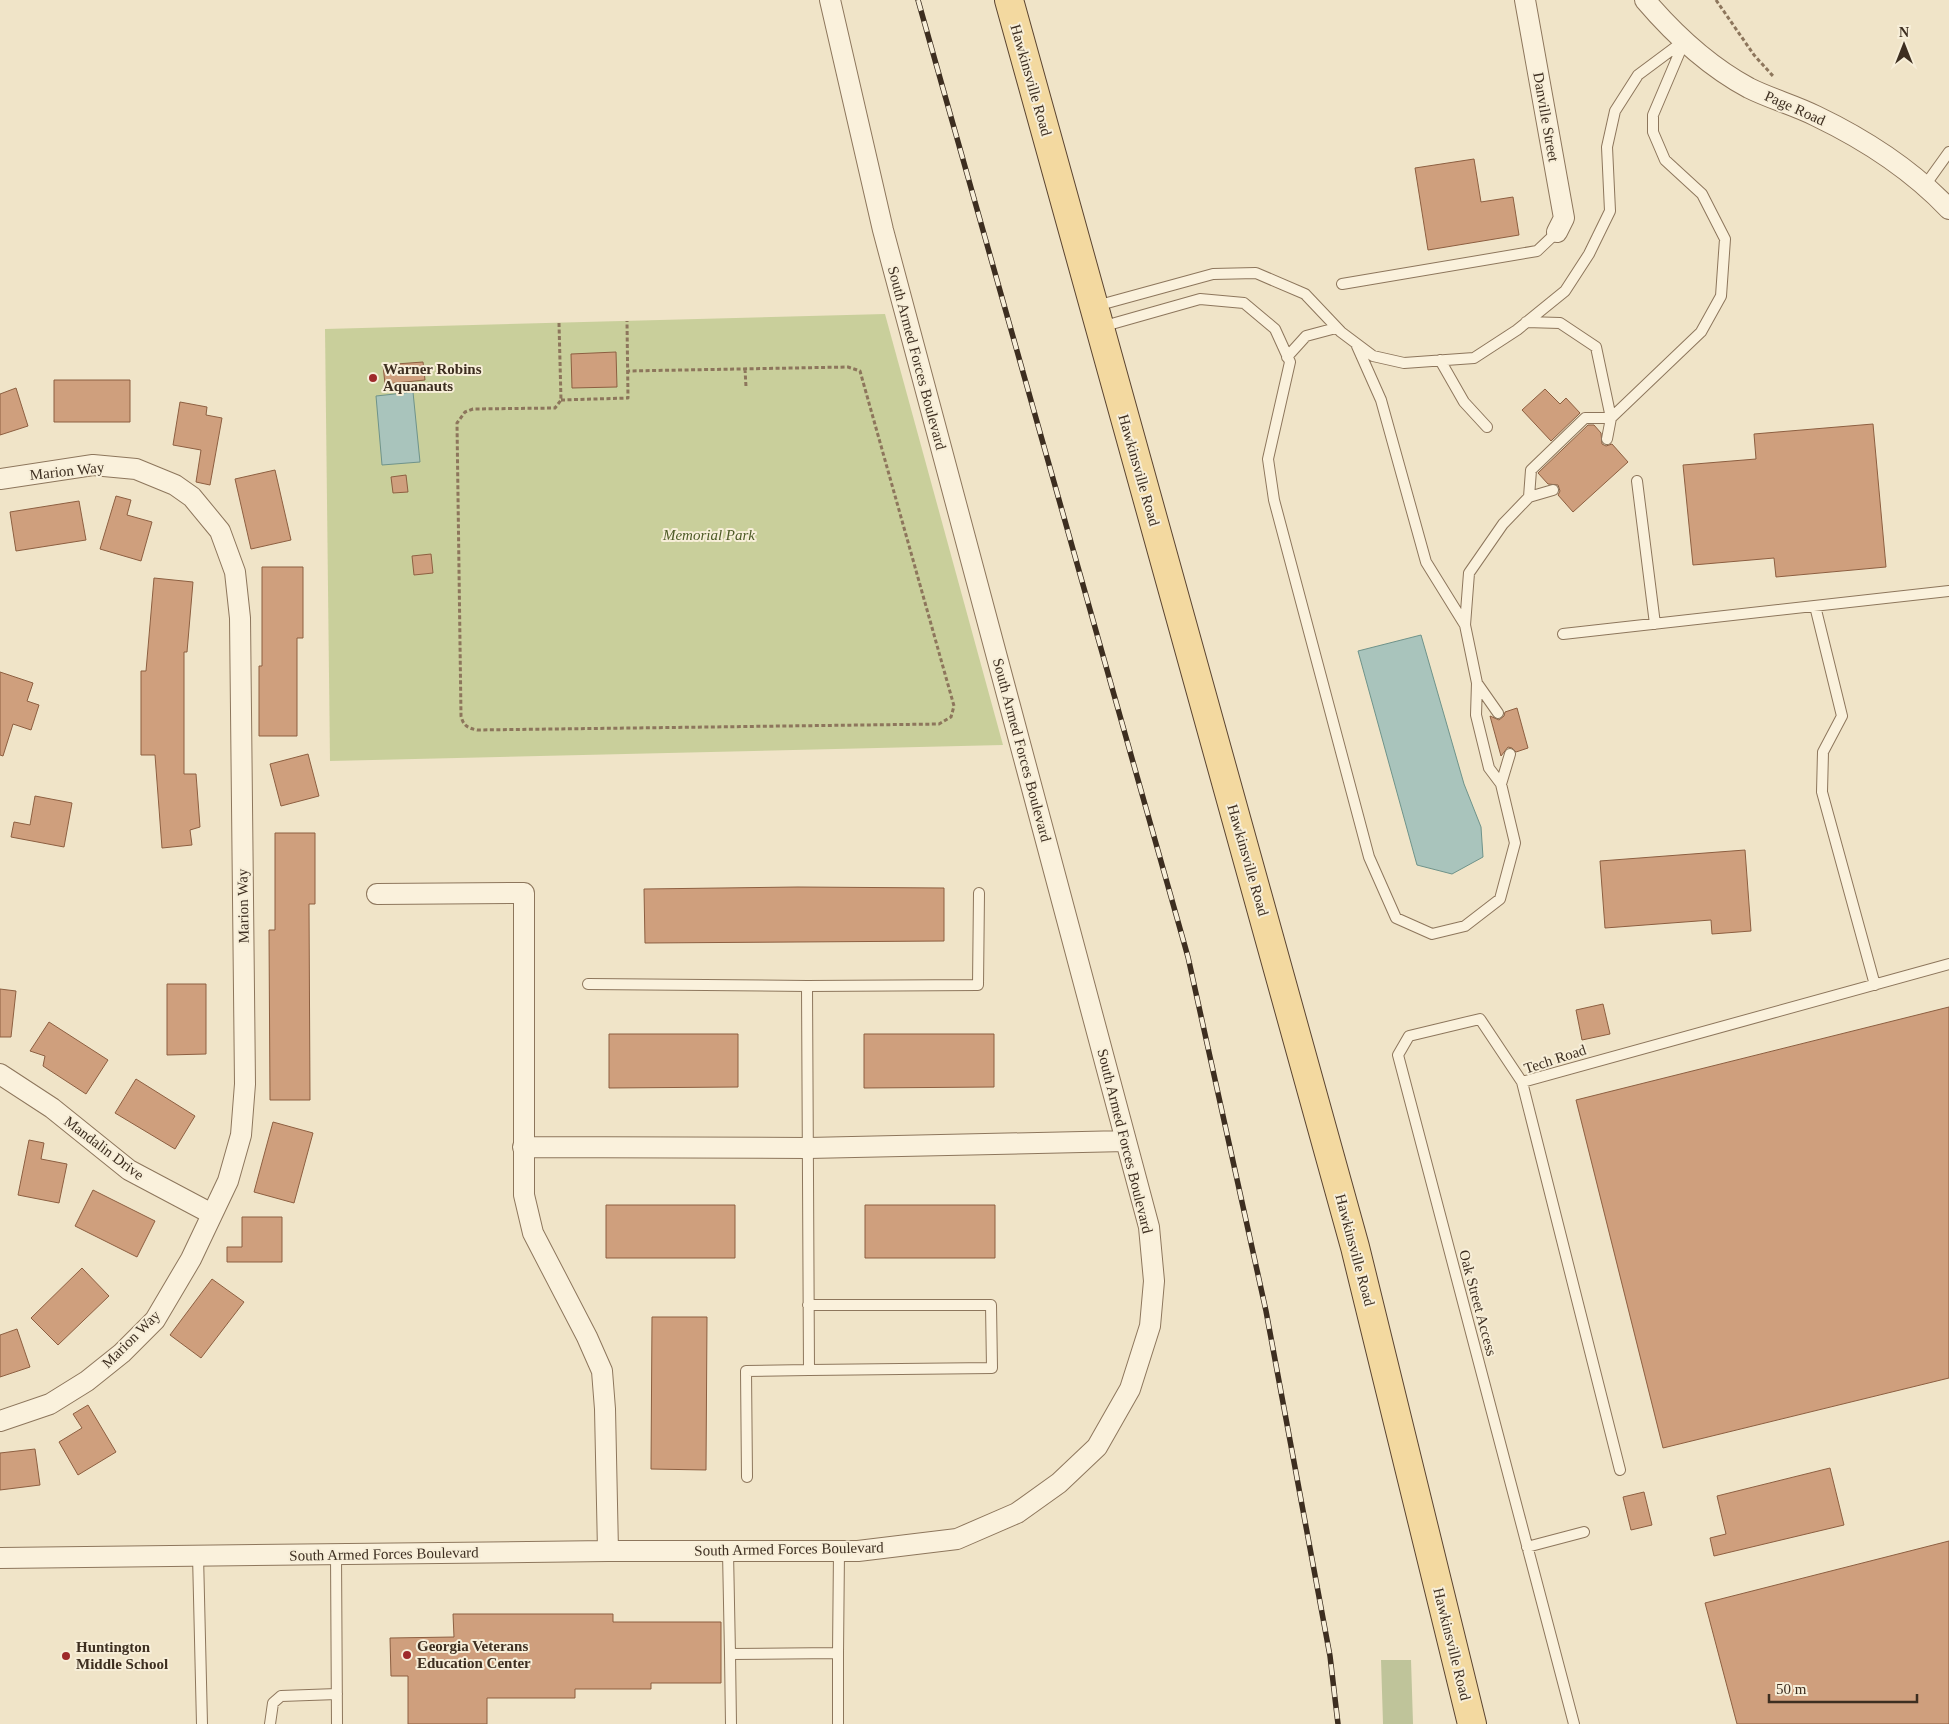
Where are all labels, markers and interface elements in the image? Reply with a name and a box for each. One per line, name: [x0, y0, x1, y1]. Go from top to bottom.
north arrow: [1879, 20, 1929, 70]
street label: Hawkinsville Road: [1007, 22, 1055, 138]
text: N: [1899, 25, 1909, 40]
street label: Danville Street: [1530, 71, 1562, 164]
street label: Page Road: [1762, 88, 1828, 129]
street label: South Armed Forces Boulevard: [885, 264, 949, 452]
place label: Warner Robins Aquanauts: [383, 361, 482, 394]
marker: Warner Robins Aquanauts: [367, 372, 379, 384]
street label: Hawkinsville Road: [1115, 412, 1163, 528]
street label: Marion Way: [29, 459, 105, 483]
park label: Memorial Park: [662, 527, 755, 543]
street label: South Armed Forces Boulevard: [990, 656, 1054, 844]
street label: Hawkinsville Road: [1224, 802, 1272, 918]
street label: Marion Way: [234, 868, 252, 944]
street label: Tech Road: [1522, 1041, 1589, 1077]
street label: South Armed Forces Boulevard: [1094, 1047, 1156, 1235]
street label: Mandalin Drive: [61, 1113, 147, 1183]
street label: Hawkinsville Road: [1332, 1192, 1378, 1308]
street label: Oak Street Access: [1456, 1248, 1500, 1358]
street label: Marion Way: [99, 1307, 163, 1371]
street label: South Armed Forces Boulevard: [694, 1539, 884, 1559]
street label: South Armed Forces Boulevard: [289, 1544, 479, 1564]
street label: Hawkinsville Road: [1430, 1586, 1474, 1702]
place label: Georgia Veterans Education Center: [417, 1638, 531, 1671]
place label: Huntington Middle School: [76, 1639, 168, 1672]
marker: Georgia Veterans Education Center: [401, 1649, 413, 1661]
marker: Huntington Middle School: [60, 1650, 72, 1662]
scale bar: [1769, 1672, 1916, 1704]
text: 50 m: [1776, 1681, 1807, 1697]

